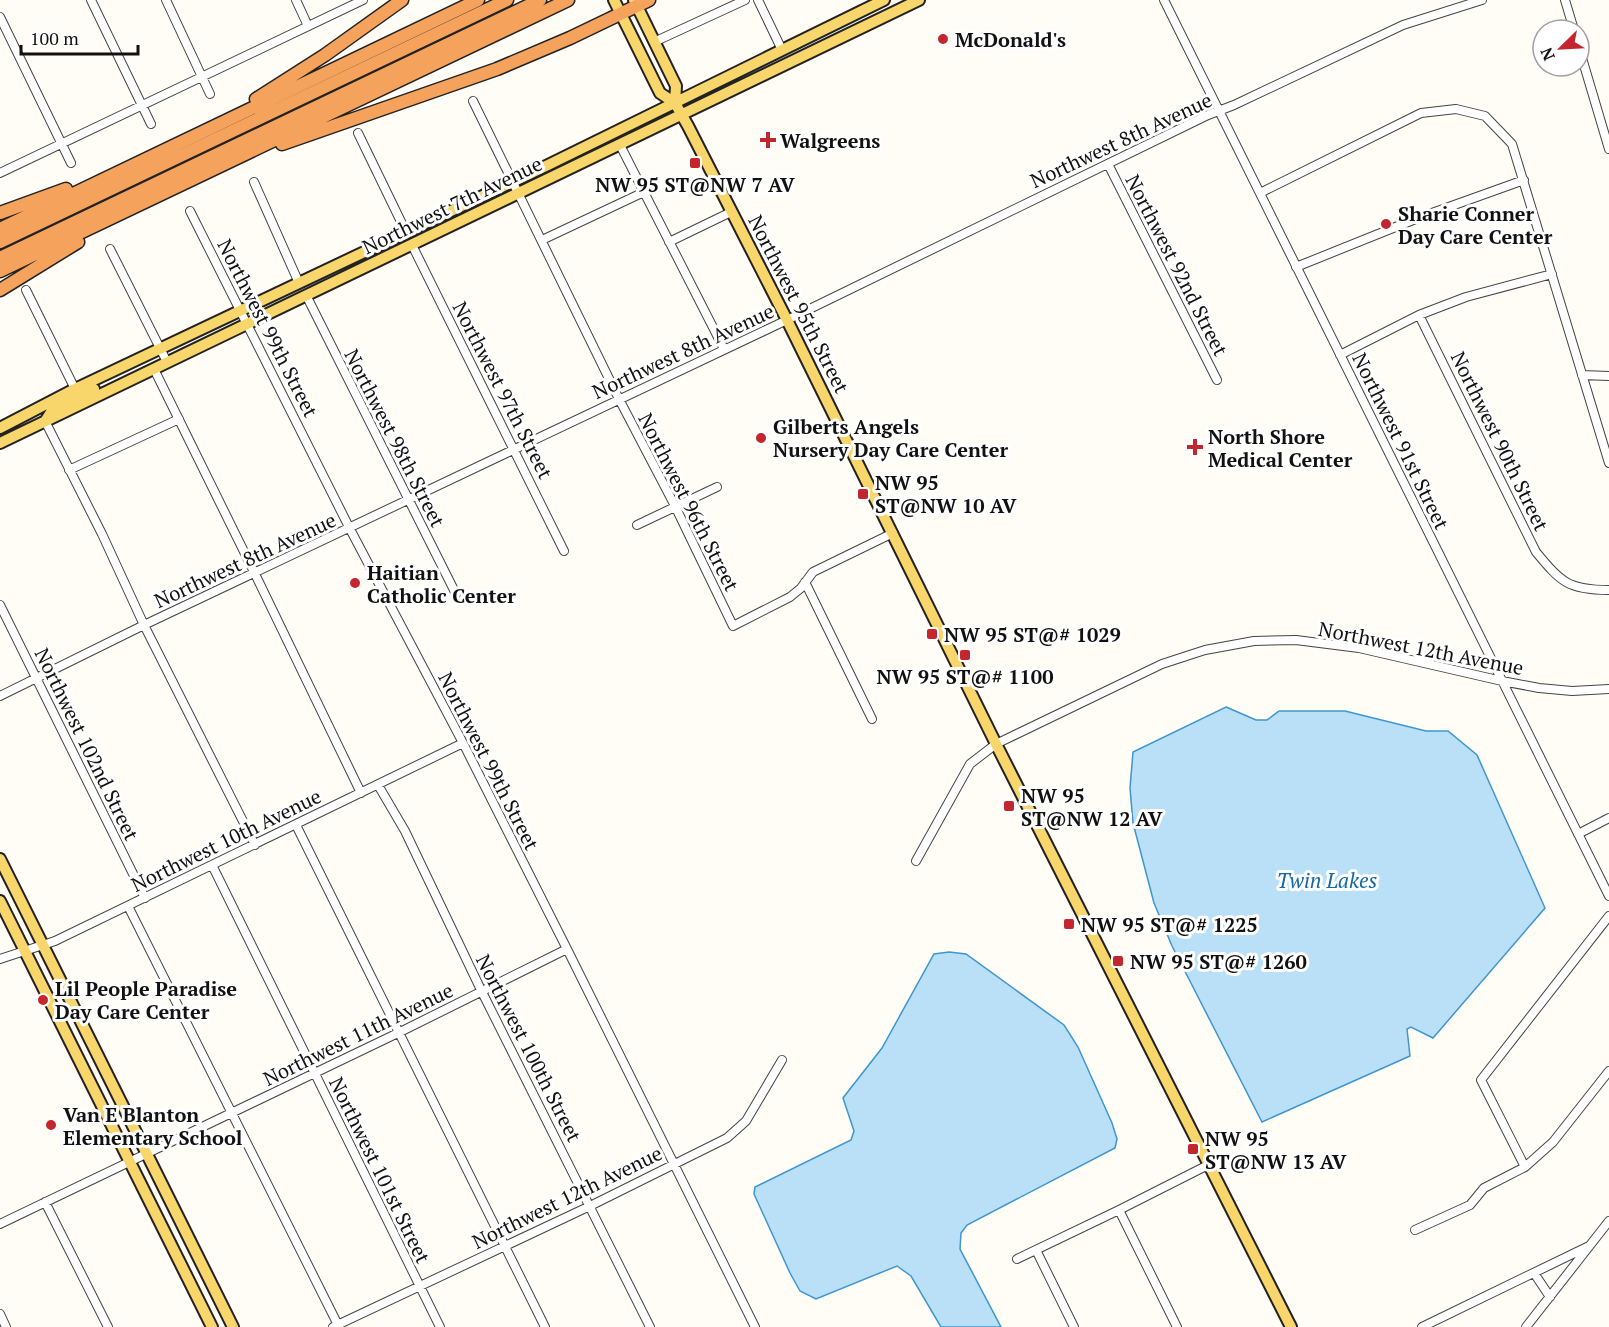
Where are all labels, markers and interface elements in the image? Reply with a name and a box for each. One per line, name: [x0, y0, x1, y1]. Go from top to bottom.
scale bar: [21, 18, 138, 56]
north arrow: [1531, 18, 1591, 78]
text: 100 m: [30, 26, 79, 50]
place label: McDonald's: [955, 26, 1066, 53]
marker: McDonald's: [936, 32, 950, 46]
text: N: [1535, 44, 1560, 64]
street label: Northwest 8th Avenue: [1026, 86, 1216, 194]
place label: Walgreens: [780, 127, 880, 154]
marker: Walgreens: [761, 133, 775, 147]
street label: Northwest 7th Avenue: [358, 150, 546, 260]
marker: NW 95 ST@NW 7 AV: [688, 156, 702, 170]
street label: Northwest 92nd Street: [1119, 170, 1235, 361]
place label: NW 95 ST@NW 7 AV: [595, 171, 795, 198]
place label: Sharie Conner Day Care Center: [1398, 200, 1553, 250]
street label: Northwest 95th Street: [742, 210, 856, 398]
marker: Sharie Conner Day Care Center: [1379, 217, 1393, 231]
street label: Northwest 99th Street: [211, 234, 325, 422]
street label: Northwest 97th Street: [447, 297, 560, 484]
street label: Northwest 8th Avenue: [588, 297, 778, 405]
street label: Northwest 98th Street: [338, 344, 452, 532]
street label: Northwest 90th Street: [1445, 347, 1555, 536]
street label: Northwest 91st Street: [1346, 348, 1456, 534]
street label: Northwest 96th Street: [632, 408, 746, 596]
place label: Gilberts Angels Nursery Day Care Center: [773, 413, 1008, 463]
place label: North Shore Medical Center: [1208, 423, 1353, 473]
marker: Gilberts Angels Nursery Day Care Center: [754, 431, 768, 445]
marker: North Shore Medical Center: [1186, 438, 1204, 456]
place label: NW 95 ST@NW 10 AV: [875, 469, 1017, 519]
marker: NW 95 ST@NW 10 AV: [856, 487, 870, 501]
street label: Northwest 8th Avenue: [150, 506, 340, 614]
place label: Haitian Catholic Center: [367, 559, 516, 609]
marker: Haitian Catholic Center: [348, 576, 362, 590]
street label: Northwest 12th Avenue: [1316, 615, 1526, 681]
place label: NW 95 ST@# 1029: [944, 621, 1121, 648]
marker: NW 95 ST@# 1029: [925, 627, 939, 641]
street label: Northwest 102nd Street: [29, 643, 146, 845]
marker: NW 95 ST@# 1100: [958, 648, 972, 662]
place label: NW 95 ST@# 1100: [877, 663, 1053, 690]
street label: Northwest 99th Street: [432, 667, 546, 855]
street label: Northwest 10th Avenue: [126, 782, 326, 898]
place label: NW 95 ST@NW 12 AV: [1021, 782, 1163, 832]
marker: NW 95 ST@NW 12 AV: [1002, 799, 1016, 813]
water label: Twin Lakes: [1277, 866, 1377, 894]
place label: NW 95 ST@# 1225: [1081, 911, 1258, 938]
marker: NW 95 ST@# 1225: [1062, 917, 1076, 931]
place label: NW 95 ST@# 1260: [1130, 948, 1307, 975]
street label: Northwest 100th Street: [470, 950, 588, 1147]
marker: NW 95 ST@# 1260: [1111, 954, 1125, 968]
place label: Lil People Paradise Day Care Center: [55, 975, 237, 1025]
street label: Northwest 11th Avenue: [258, 976, 458, 1092]
marker: Lil People Paradise Day Care Center: [36, 993, 50, 1007]
street label: Northwest 101st Street: [323, 1072, 437, 1268]
place label: Van E Blanton Elementary School: [63, 1101, 243, 1151]
marker: Van E Blanton Elementary School: [44, 1118, 58, 1132]
place label: NW 95 ST@NW 13 AV: [1205, 1125, 1347, 1175]
street label: Northwest 12th Avenue: [467, 1139, 667, 1255]
marker: NW 95 ST@NW 13 AV: [1186, 1142, 1200, 1156]

